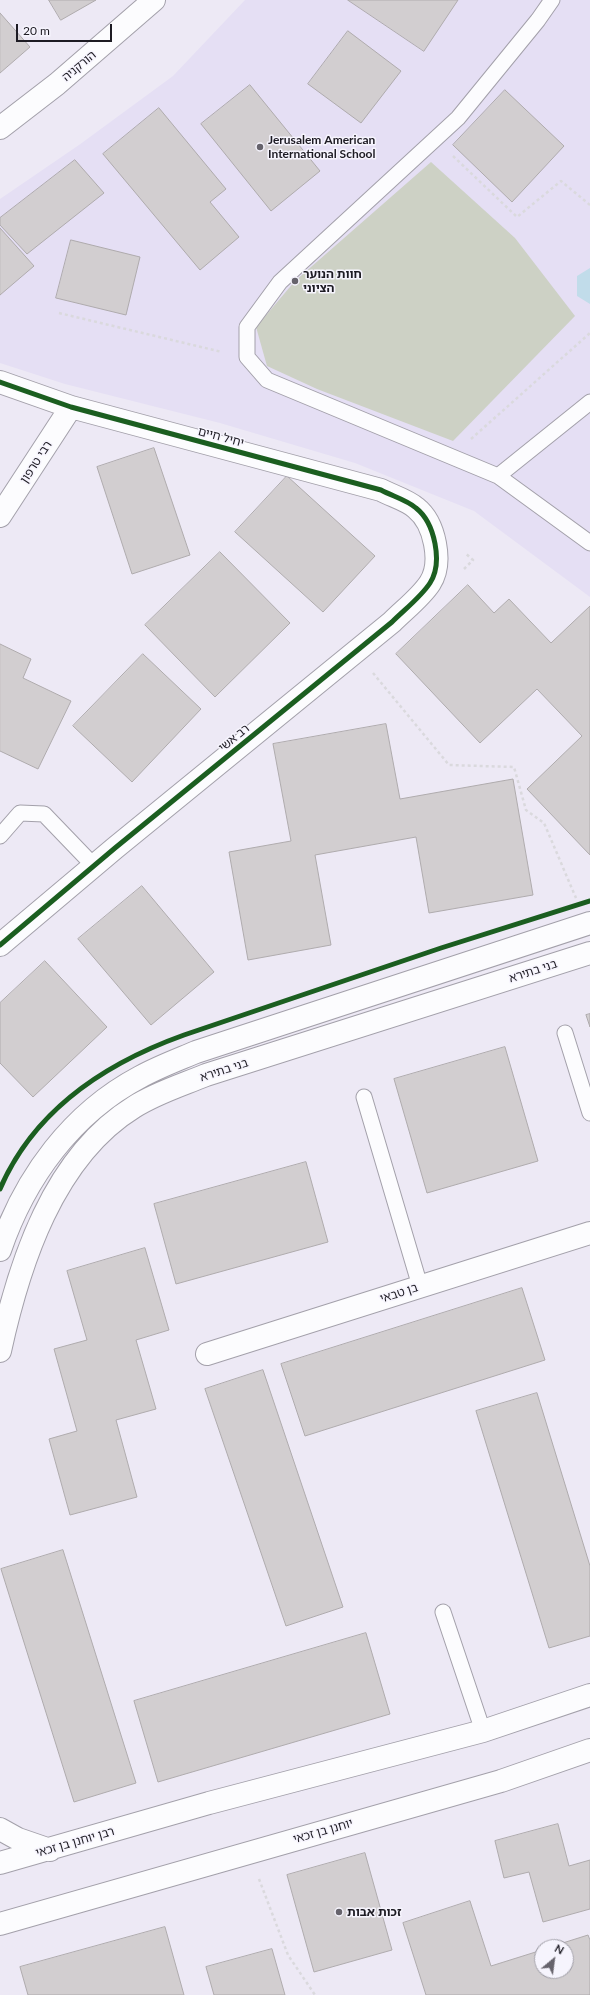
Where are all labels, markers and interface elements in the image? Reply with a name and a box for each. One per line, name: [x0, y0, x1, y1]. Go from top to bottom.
scale bar: [18, 16, 114, 42]
text: 20 m: [23, 23, 50, 38]
street label: הורקניה: [59, 48, 99, 84]
place label: Jerusalem American International School: [268, 133, 375, 161]
marker: Jerusalem American International School: [255, 142, 265, 152]
place label: חוות הנוער הציוני: [303, 267, 362, 295]
marker: חוות הנוער הציוני: [290, 276, 300, 286]
street label: יחיל חיים: [196, 424, 246, 450]
street label: רבי טרפון: [17, 438, 55, 486]
street label: רב אשי: [216, 721, 252, 755]
street label: בני בתירא: [507, 956, 559, 986]
street label: בני בתירא: [198, 1055, 250, 1085]
street label: בן טבאי: [378, 1280, 420, 1306]
street label: יוחנן בן זכאי: [291, 1816, 355, 1846]
street label: רבן יוחנן בן זכאי: [34, 1824, 116, 1860]
place label: זכות אבות: [347, 1905, 401, 1919]
marker: זכות אבות: [334, 1907, 344, 1917]
north arrow: [534, 1939, 574, 1979]
text: N: [553, 1941, 566, 1957]

